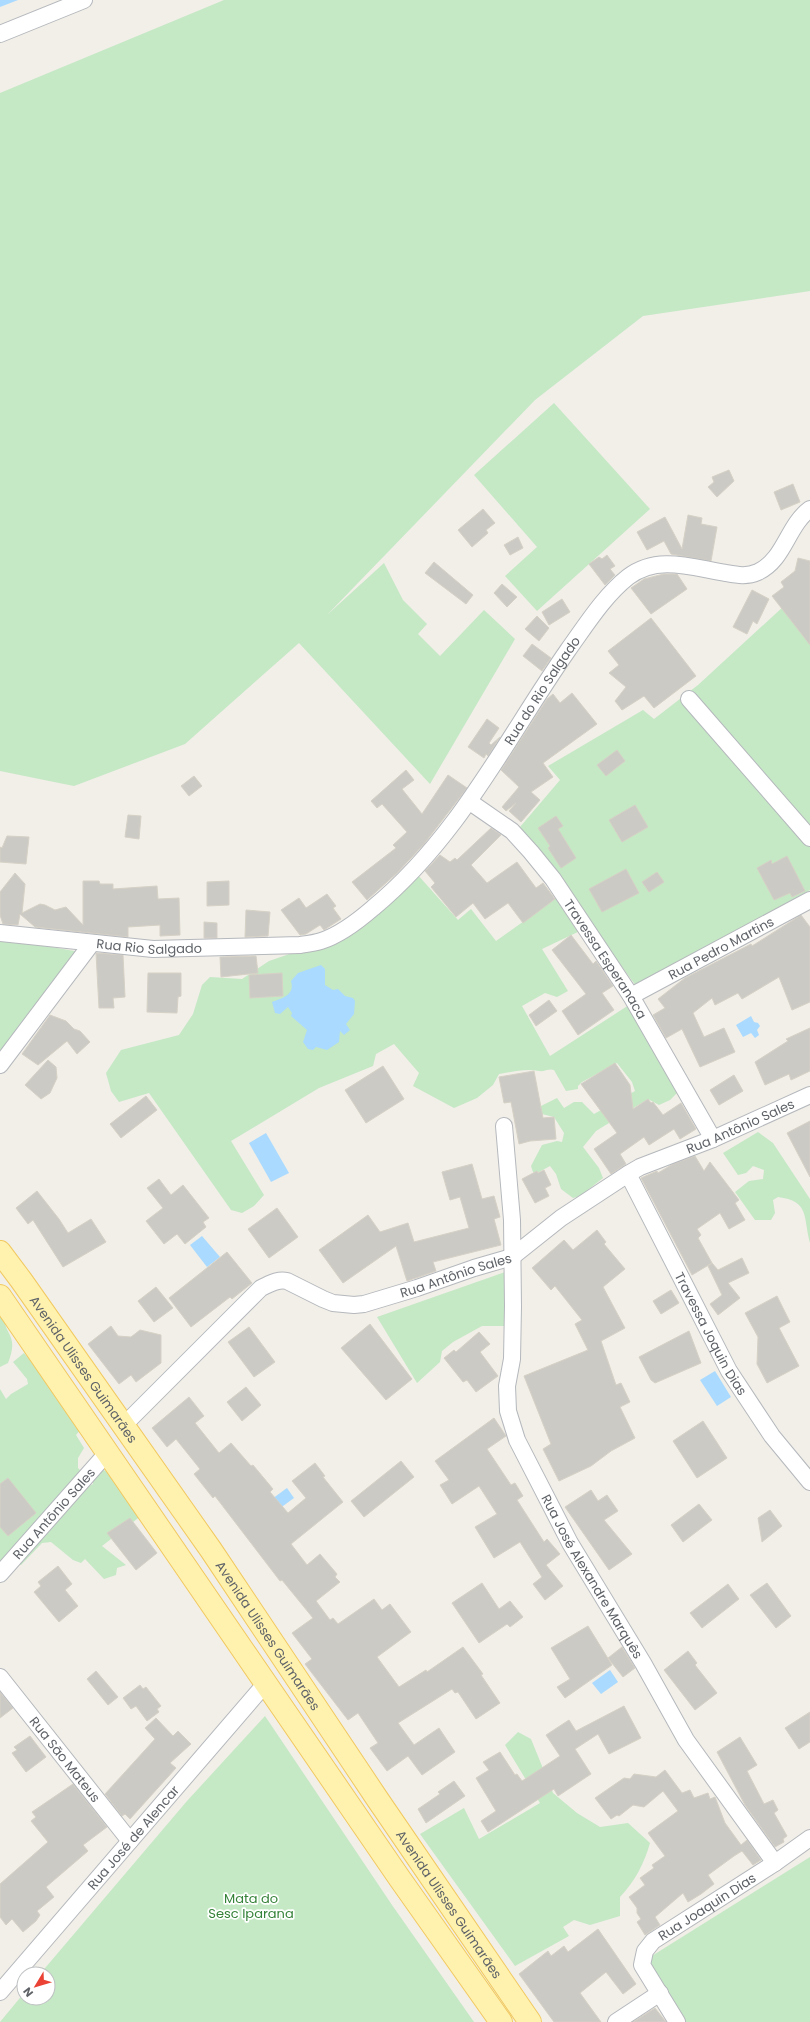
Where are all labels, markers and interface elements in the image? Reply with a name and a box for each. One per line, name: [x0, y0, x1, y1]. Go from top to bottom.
street label: Rua do Rio Salgado: [499, 632, 584, 748]
street label: Travessa Esperanaca: [559, 895, 652, 1022]
street label: Rua Pedro Martins: [665, 912, 777, 984]
street label: Rua Rio Salgado: [96, 934, 202, 959]
street label: Rua Antônio Sales: [683, 1094, 798, 1158]
street label: Rua Antônio Sales: [398, 1248, 514, 1302]
street label: Travessa Joquin Dias: [670, 1269, 752, 1399]
street label: Avenida Ulisses Guimarães: [25, 1292, 142, 1447]
street label: Rua Antônio Sales: [8, 1463, 100, 1563]
street label: Rua José Alexandre Marquês: [537, 1491, 648, 1662]
street label: Avenida Ulisses Guimarães: [211, 1557, 325, 1714]
street label: Rua São Mateus: [25, 1712, 105, 1806]
street label: Rua José de Alencar: [83, 1781, 184, 1894]
street label: Avenida Ulisses Guimarães: [392, 1826, 507, 1982]
street label: Rua Joaquin Dias: [654, 1868, 760, 1945]
park label: Mata do Sesc Iparana: [208, 1889, 294, 1923]
north arrow: [16, 1966, 56, 2006]
text: N: [19, 1984, 37, 2000]

